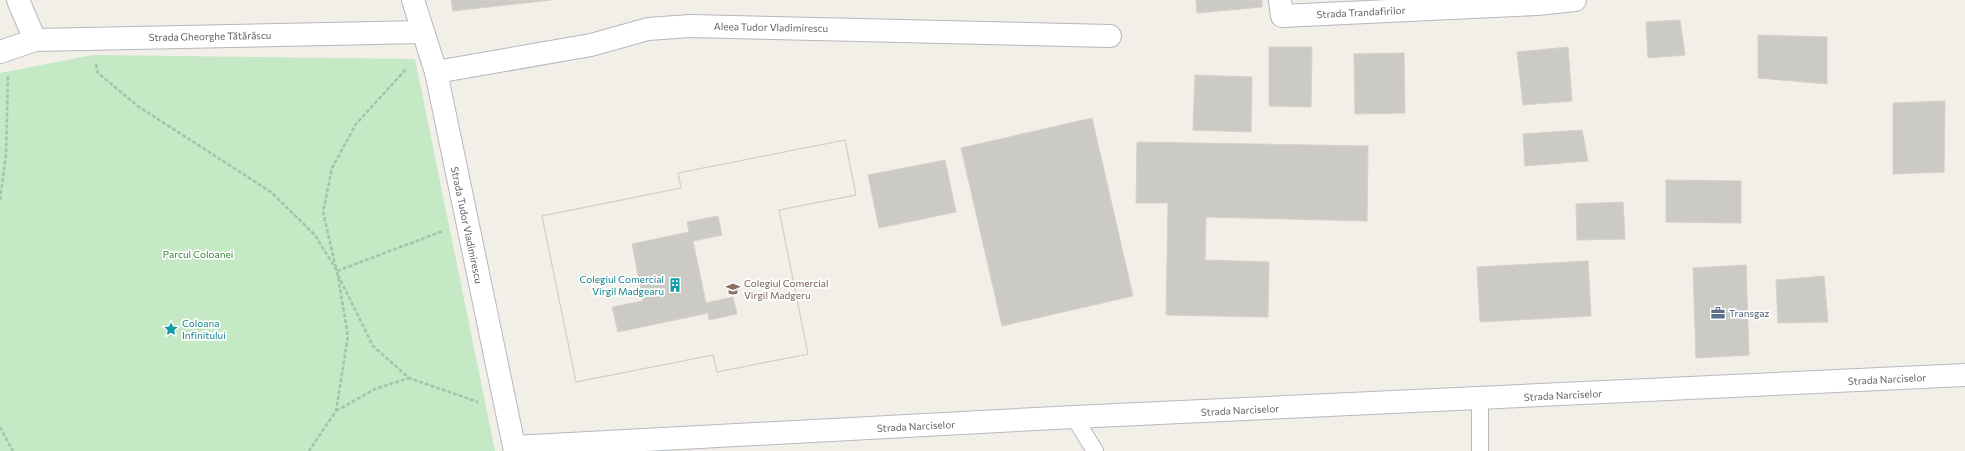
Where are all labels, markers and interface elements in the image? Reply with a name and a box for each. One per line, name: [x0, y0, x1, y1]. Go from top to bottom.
street label: Strada Trandafirilor: [1316, 4, 1406, 20]
street label: Aleea Tudor Vladimirescu: [714, 20, 828, 34]
street label: Strada Gheorghe Tătărăscu: [149, 29, 271, 43]
street label: Strada Tudor Vladimirescu: [449, 165, 485, 285]
park label: Parcul Coloanei: [163, 248, 233, 260]
place label: Colegiul Comercial Virgil Madgearu: [579, 273, 664, 297]
building icon: Colegiul Comercial Virgil Madgearu: [667, 277, 683, 293]
place label: Colegiul Comercial Virgil Madgeru: [744, 277, 829, 301]
school or university icon: Colegiul Comercial Virgil Madgeru: [725, 281, 741, 297]
office icon: Transgaz: [1710, 305, 1726, 321]
place label: Transgaz: [1729, 307, 1770, 319]
place label: Coloana Infinitului: [182, 317, 226, 341]
place icon: Coloana Infinitului: [163, 321, 179, 337]
street label: Strada Narciselor: [1848, 371, 1926, 387]
street label: Strada Narciselor: [1524, 387, 1602, 403]
street label: Strada Narciselor: [1201, 402, 1279, 418]
street label: Strada Narciselor: [877, 418, 955, 434]

